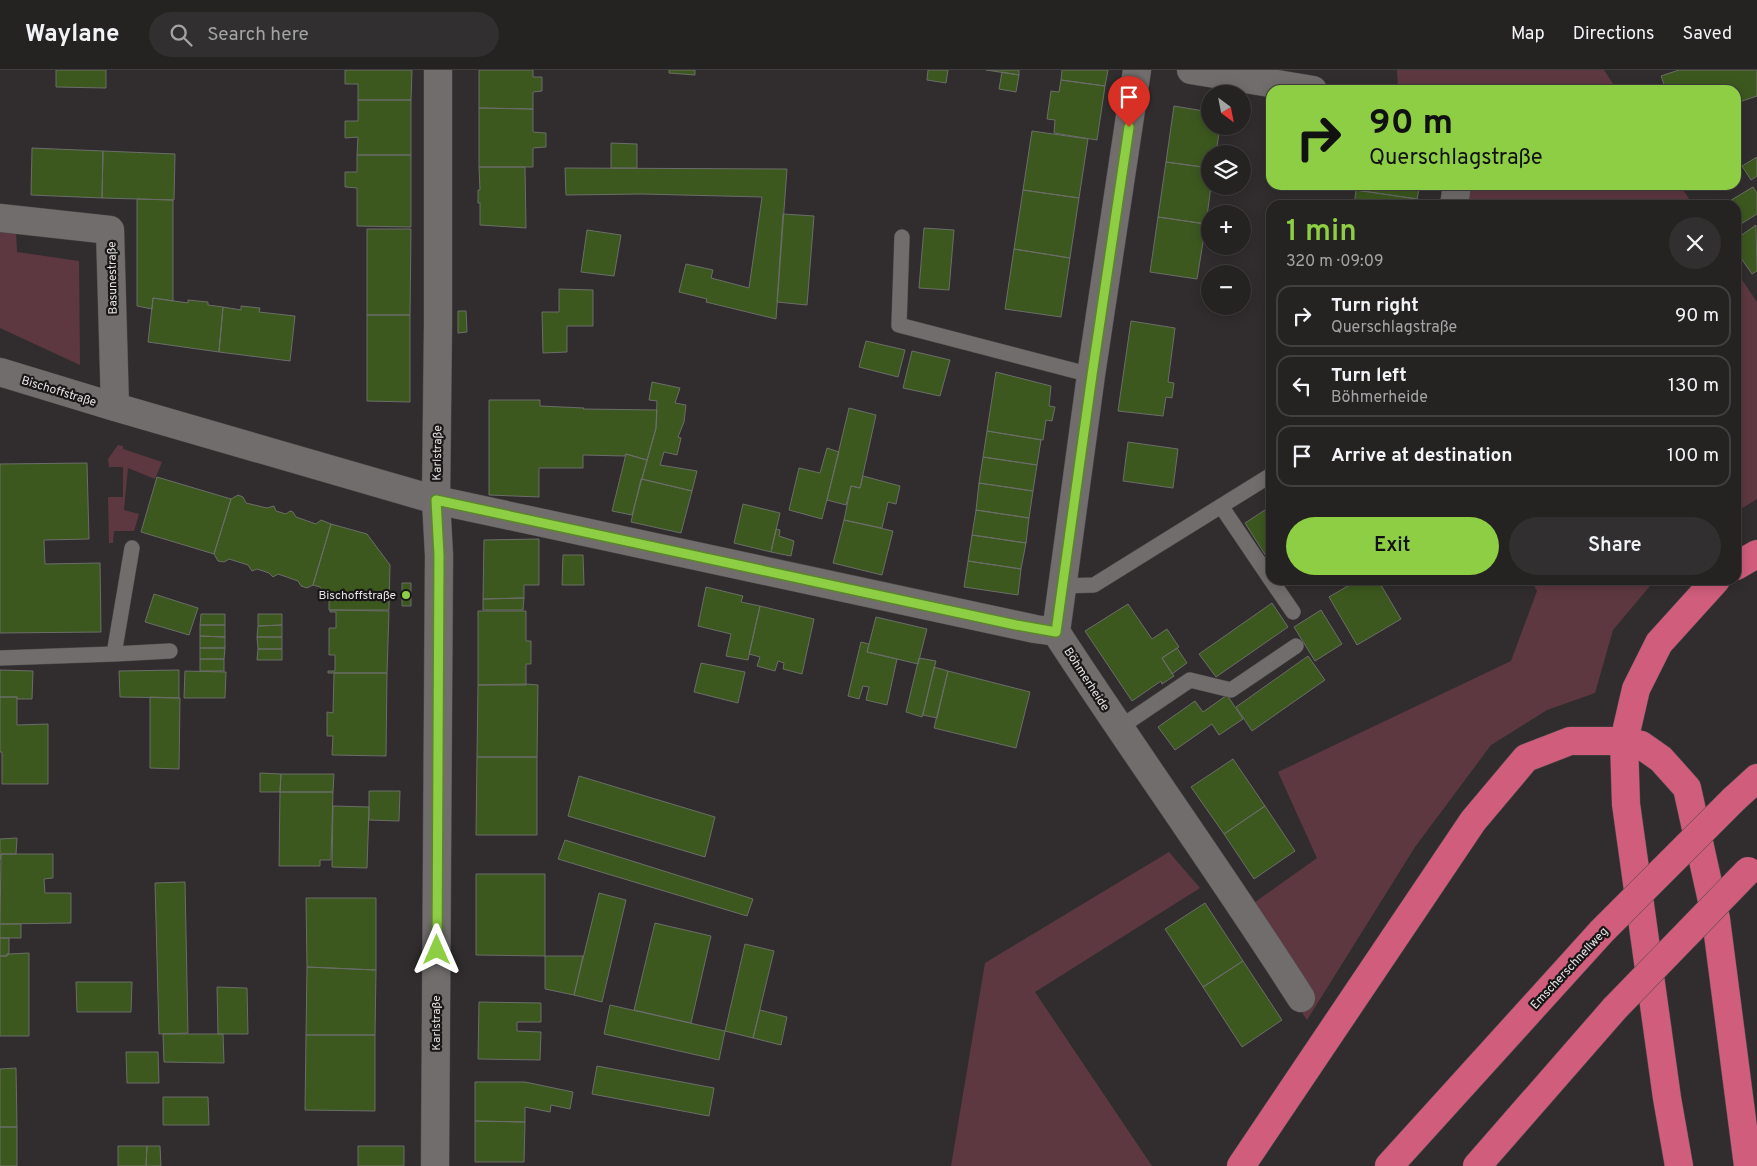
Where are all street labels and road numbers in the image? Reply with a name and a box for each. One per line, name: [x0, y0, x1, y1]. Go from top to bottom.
street label: Basunestraße: [104, 241, 122, 315]
street label: Bischoffstraße: [19, 373, 98, 411]
street label: Karlstraße: [430, 425, 446, 481]
street label: Böhmerheide: [1060, 645, 1113, 714]
street label: Emscherschnellweg: [1527, 924, 1612, 1013]
street label: Karlstraße: [429, 995, 445, 1051]

